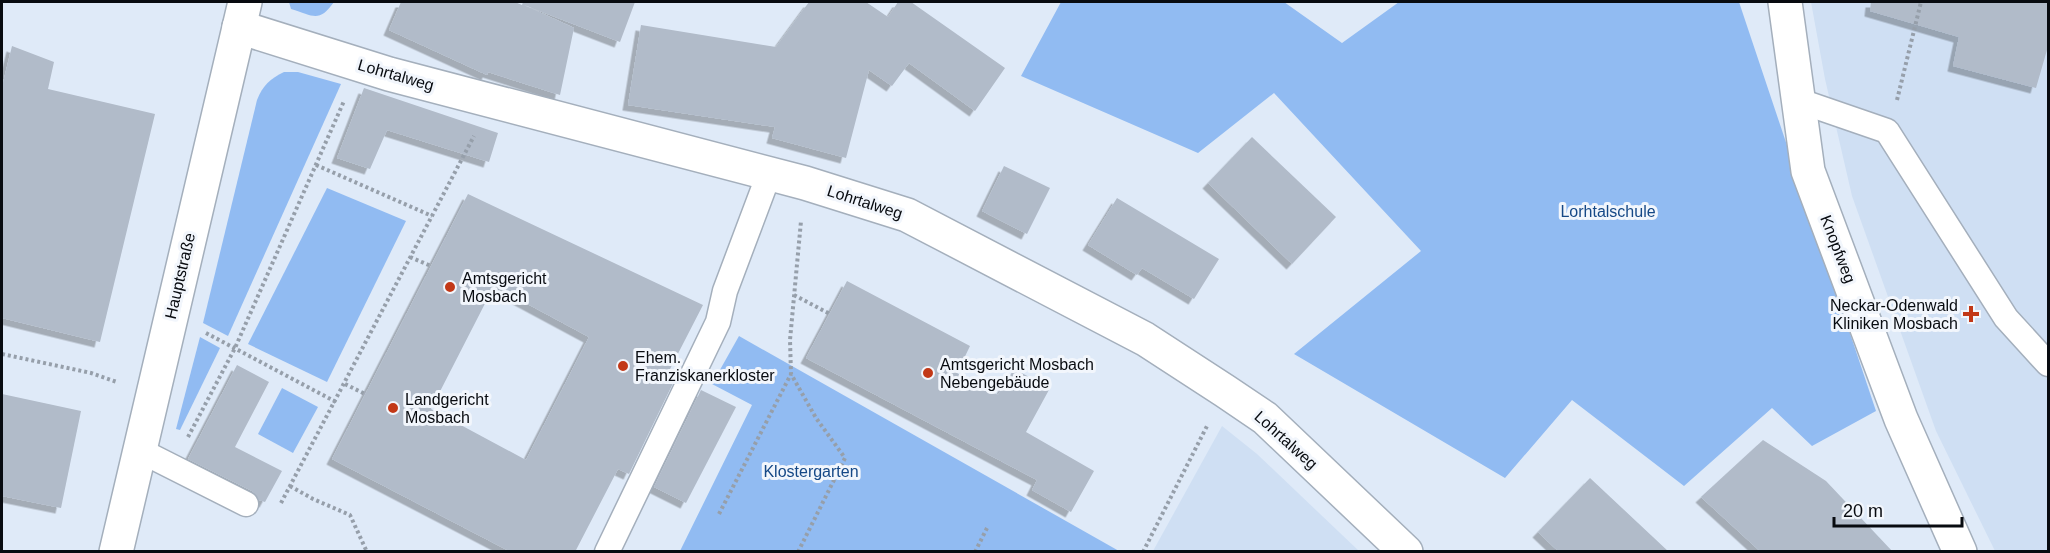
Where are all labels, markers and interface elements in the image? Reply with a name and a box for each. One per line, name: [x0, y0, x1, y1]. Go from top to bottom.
street label: Lohrtalweg: [356, 56, 436, 94]
street label: Lohrtalweg: [825, 182, 905, 222]
park label: Lorhtalschule: [1560, 203, 1656, 220]
street label: Knopfweg: [1817, 213, 1859, 285]
street label: Hauptstraße: [162, 231, 198, 321]
place label: Amtsgericht Mosbach: [462, 270, 547, 305]
marker: Amtsgericht Mosbach: [443, 280, 457, 294]
place label: Neckar-Odenwald Kliniken Mosbach: [1830, 297, 1958, 332]
marker: Neckar-Odenwald Kliniken Mosbach: [1962, 305, 1980, 323]
place label: Ehem. Franziskanerkloster: [635, 349, 775, 384]
place label: Amtsgericht Mosbach Nebengebäude: [940, 356, 1094, 391]
marker: Ehem. Franziskanerkloster: [616, 359, 630, 373]
marker: Amtsgericht Mosbach Nebengebäude: [921, 366, 935, 380]
place label: Landgericht Mosbach: [405, 391, 489, 426]
marker: Landgericht Mosbach: [386, 401, 400, 415]
street label: Lohrtalweg: [1251, 407, 1321, 473]
park label: Klostergarten: [763, 463, 859, 480]
scale bar: [1834, 490, 1962, 528]
text: 20 m: [1843, 501, 1883, 521]

